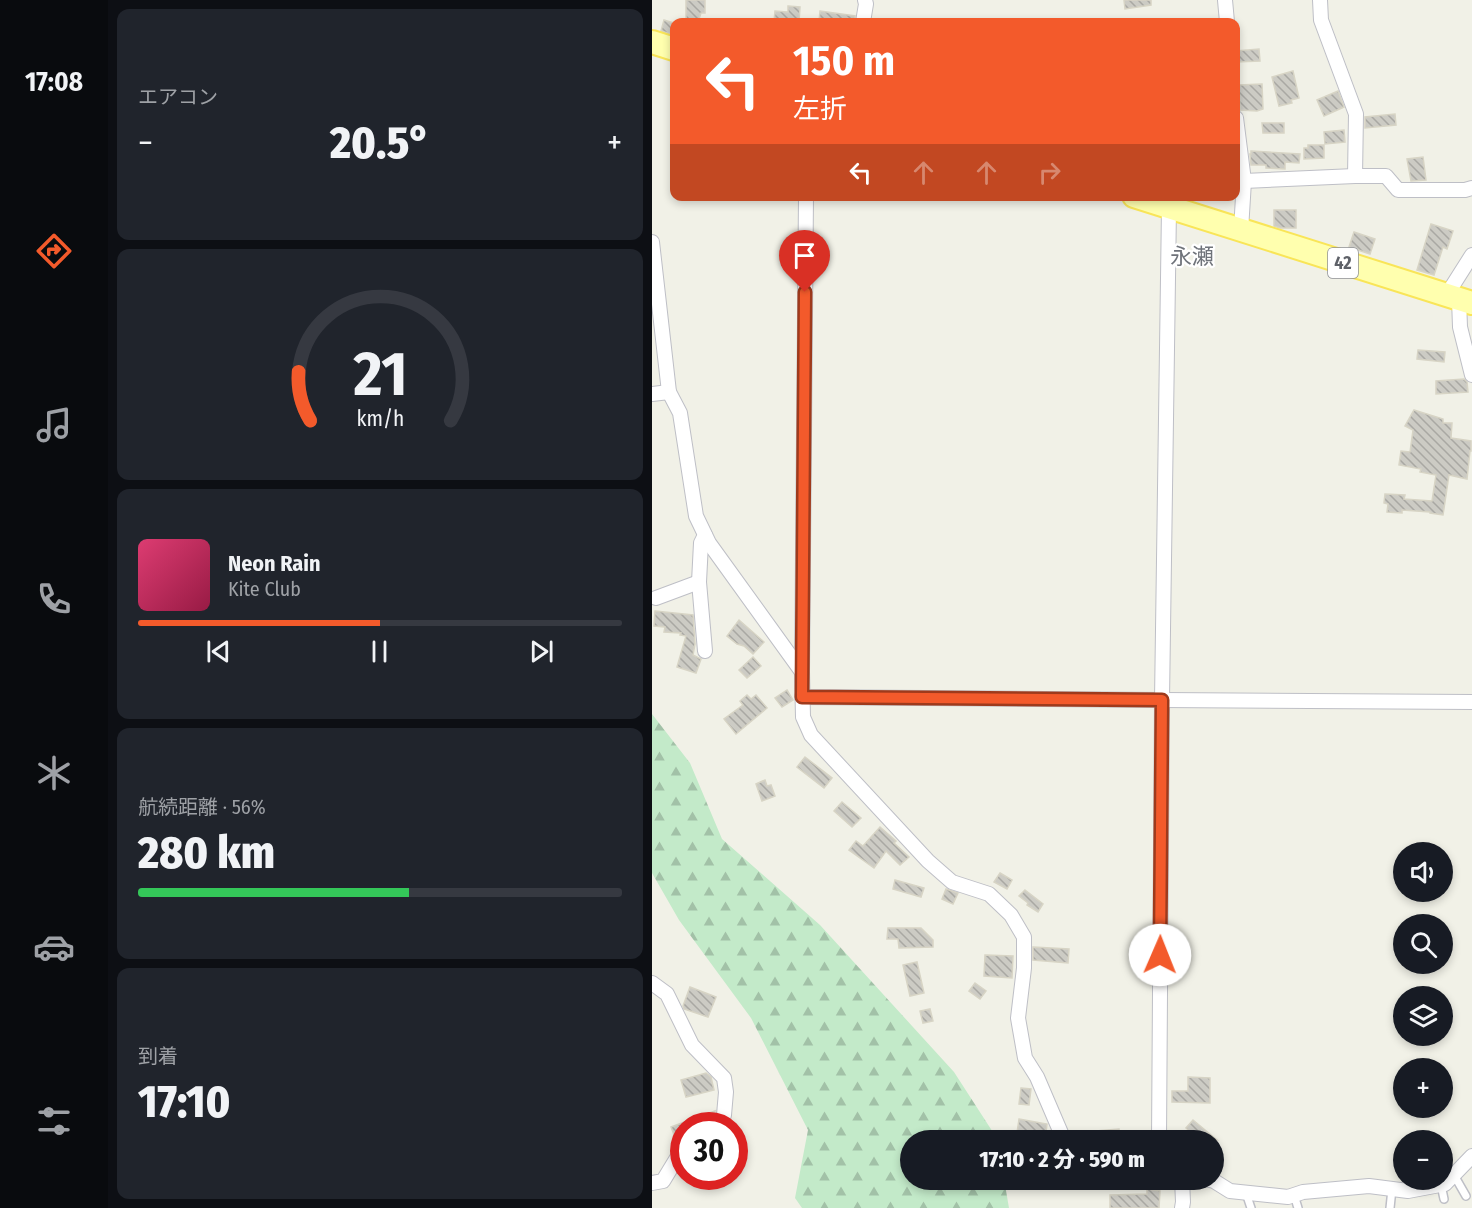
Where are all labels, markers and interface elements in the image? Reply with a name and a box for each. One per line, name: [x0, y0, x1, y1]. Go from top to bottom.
text: 150 m: [793, 36, 895, 86]
icon: left: [694, 42, 772, 120]
text: 17:08: [25, 66, 83, 98]
text: エアコン: [138, 85, 218, 109]
text: 左折: [793, 93, 847, 125]
text: 20.5°: [330, 116, 430, 170]
text: −: [138, 123, 153, 163]
text: +: [607, 123, 622, 163]
icon: left: [844, 156, 877, 189]
icon: ahead: [907, 156, 940, 189]
icon: ahead: [970, 156, 1003, 189]
icon: right: [1033, 156, 1066, 189]
icon: directions: [33, 230, 75, 272]
pin: [779, 230, 830, 292]
icon: arrive: [788, 239, 821, 272]
district label: 永瀬: [1170, 243, 1214, 270]
road number: 42: [1328, 248, 1358, 278]
text: 21: [352, 337, 407, 412]
icon: music: [33, 404, 75, 446]
text: km/h: [356, 407, 404, 433]
text: Neon Rain: [228, 550, 321, 577]
text: Kite Club: [228, 577, 301, 601]
icon: phone: [33, 578, 75, 620]
icon: previous: [202, 635, 235, 668]
icon: pause: [363, 635, 396, 668]
icon: next: [525, 635, 558, 668]
icon: climate: [33, 752, 75, 794]
text: 航続距離 · 56%: [138, 795, 266, 819]
text: 280 km: [138, 826, 275, 880]
map controls: [1393, 842, 1453, 1190]
button: sound: [1393, 842, 1453, 902]
button: search: [1393, 914, 1453, 974]
position arrow: [1128, 923, 1192, 987]
icon: car: [33, 926, 75, 968]
button: layers: [1393, 986, 1453, 1046]
text: 到着: [138, 1044, 178, 1068]
button: +: [1393, 1058, 1453, 1118]
text: 17:10: [138, 1075, 230, 1129]
icon: filters: [33, 1100, 75, 1142]
speed limit sign: 30: [670, 1112, 748, 1190]
button: −: [1393, 1130, 1453, 1190]
text: 17:10 · 2 分 · 590 m: [979, 1146, 1145, 1173]

